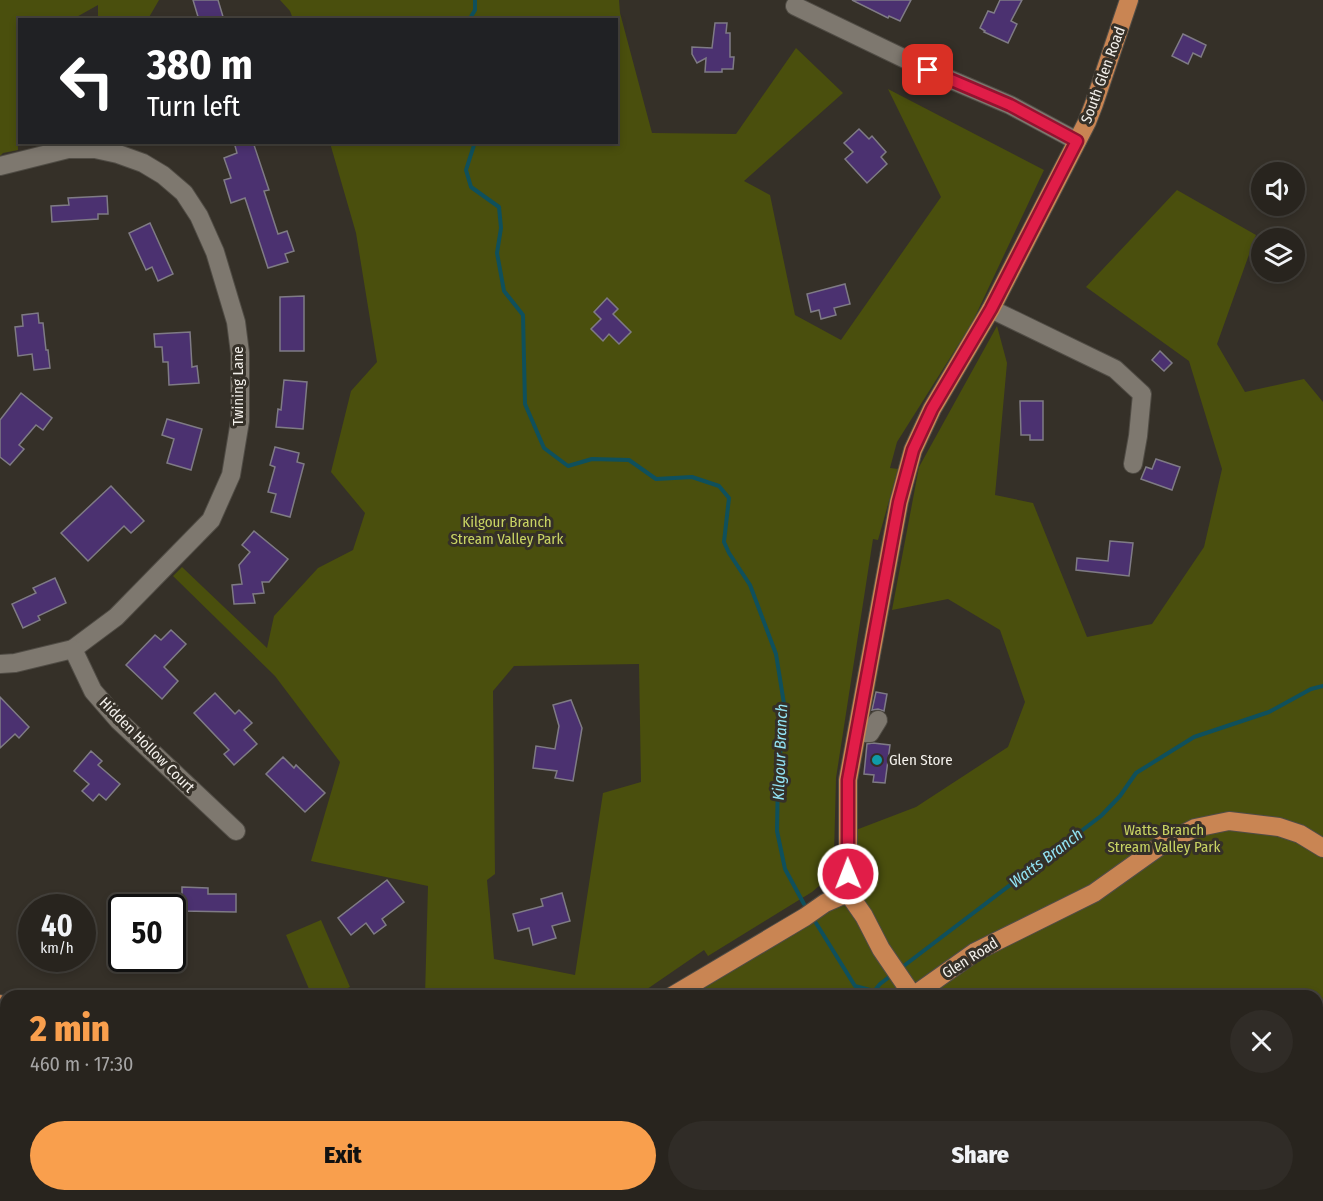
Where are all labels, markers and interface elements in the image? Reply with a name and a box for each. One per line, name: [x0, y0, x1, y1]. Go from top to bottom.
street label: South Glen Road: [1077, 24, 1129, 126]
text: 380 m: [147, 40, 253, 90]
icon: left: [48, 42, 126, 120]
pin: [902, 44, 953, 95]
icon: arrive: [911, 53, 944, 86]
text: Turn left: [147, 91, 240, 123]
map controls: [1251, 162, 1305, 282]
button: sound: [1251, 162, 1305, 216]
button: layers: [1251, 228, 1305, 282]
street label: Twining Lane: [229, 346, 247, 426]
park label: Kilgour Branch Stream Valley Park: [450, 513, 564, 548]
street label: Hidden Hollow Court: [96, 694, 198, 796]
water label: Kilgour Branch: [769, 703, 791, 801]
place label: Glen Store: [889, 751, 953, 769]
marker: Glen Store: [870, 753, 884, 767]
park label: Watts Branch Stream Valley Park: [1107, 821, 1221, 856]
water label: Watts Branch: [1006, 824, 1086, 892]
position arrow: [816, 842, 880, 906]
speed limit sign: 50: [108, 894, 186, 972]
text: 40: [41, 908, 73, 944]
street label: Glen Road: [939, 934, 1001, 982]
text: km/h: [40, 939, 74, 957]
text: 2 min: [30, 1007, 110, 1051]
button: close: [1230, 1010, 1293, 1073]
text: 460 m · 17:30: [30, 1052, 134, 1076]
button: Exit: [30, 1121, 656, 1190]
button: Share: [668, 1121, 1293, 1190]

